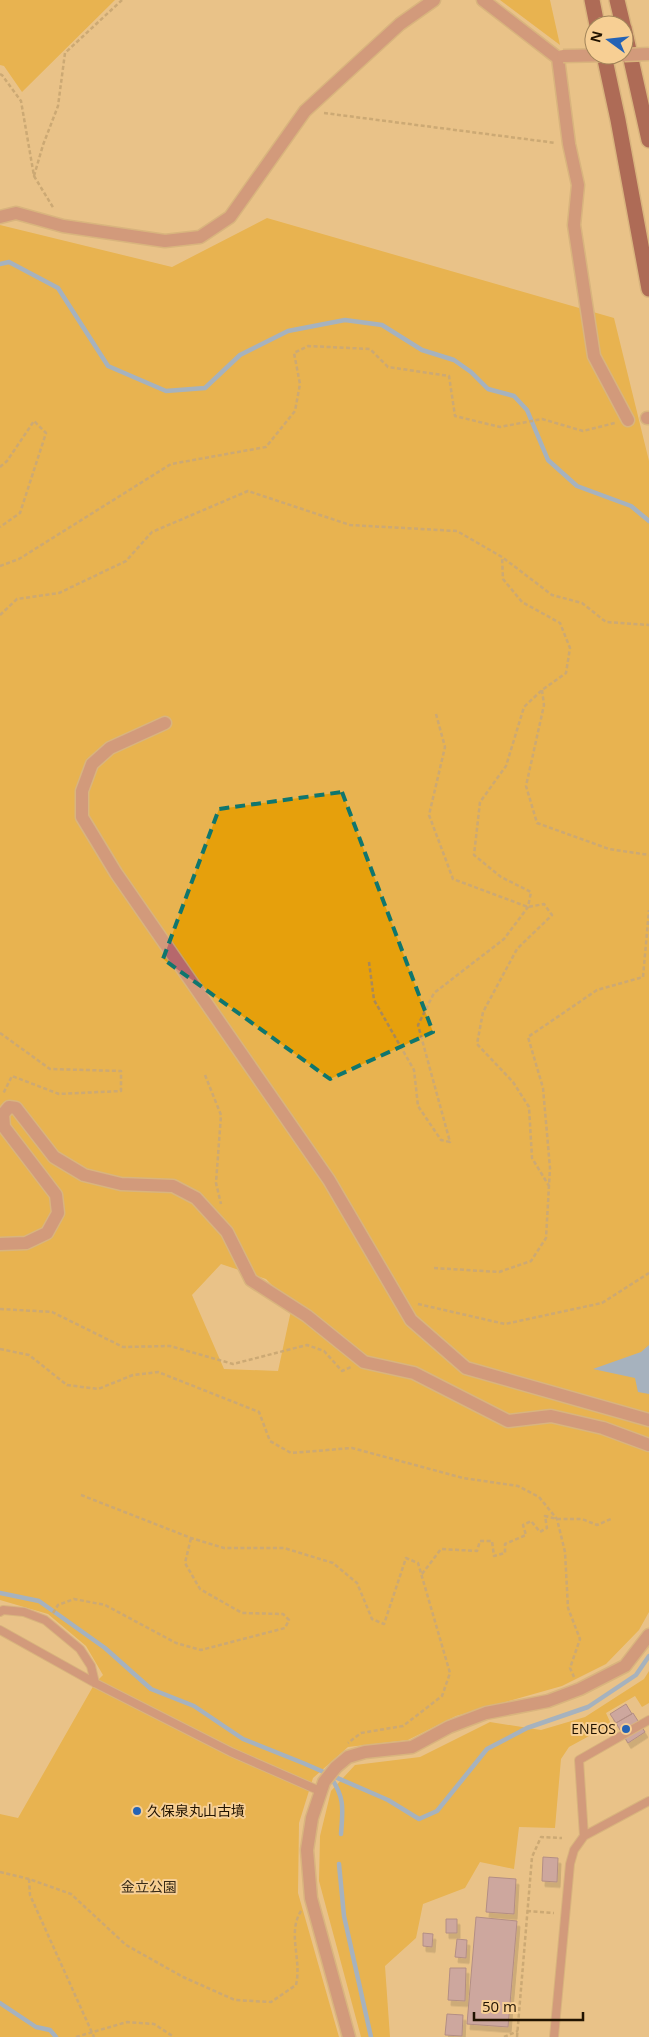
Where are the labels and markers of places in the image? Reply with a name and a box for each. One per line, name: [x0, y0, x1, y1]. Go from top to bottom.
place label: ENEOS: [571, 1719, 616, 1738]
marker: ENEOS: [620, 1723, 632, 1735]
place label: 久保泉丸山古墳: [147, 1801, 245, 1820]
marker: 久保泉丸山古墳: [131, 1805, 143, 1817]

